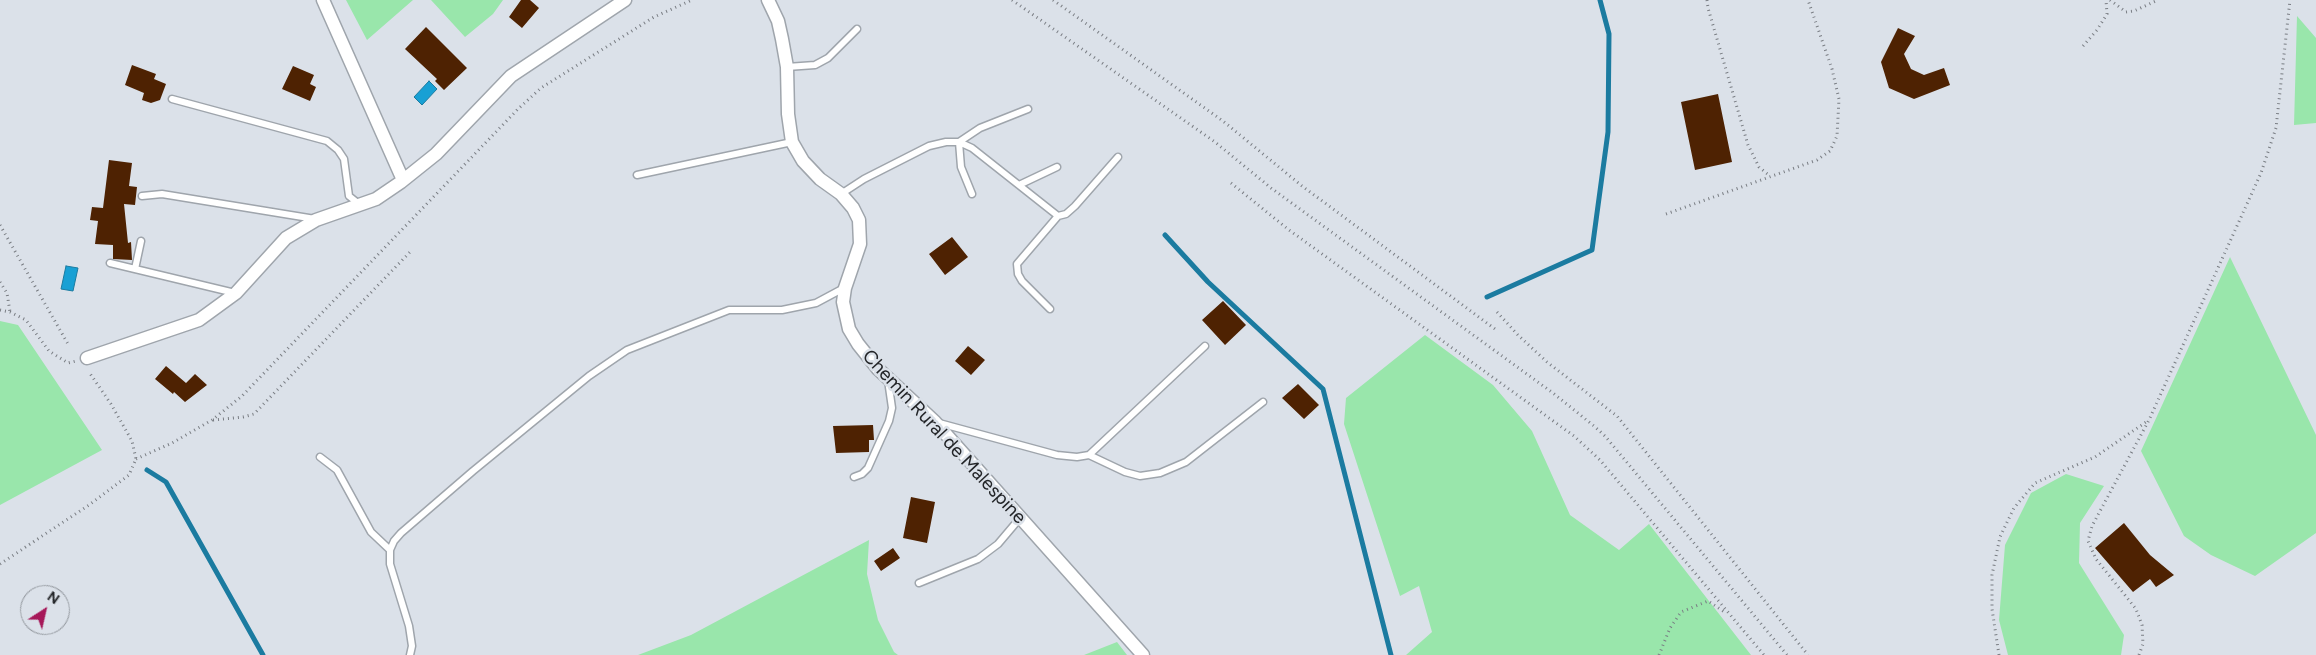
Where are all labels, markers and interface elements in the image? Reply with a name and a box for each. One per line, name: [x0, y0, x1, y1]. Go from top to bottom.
street label: Chemin Rural de Malespine: [857, 345, 1031, 529]
north arrow: [20, 585, 70, 635]
text: N: [44, 588, 63, 608]

